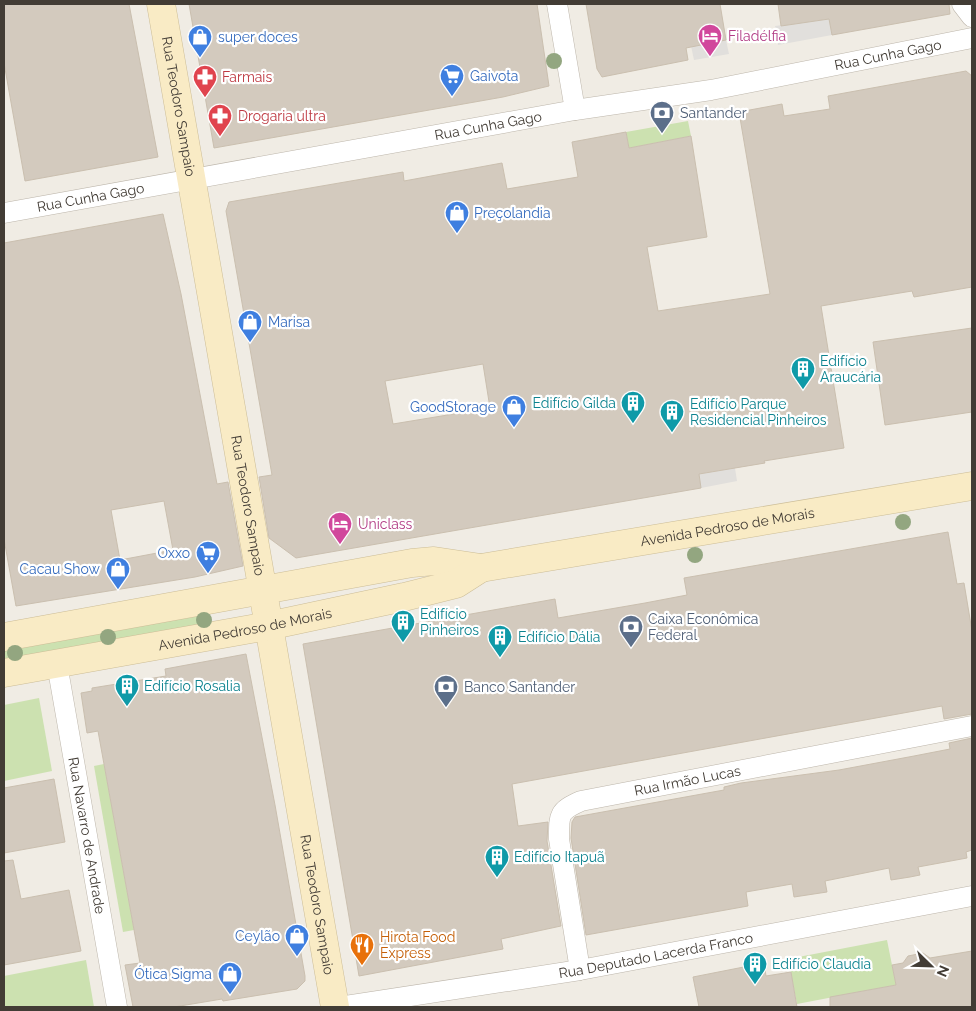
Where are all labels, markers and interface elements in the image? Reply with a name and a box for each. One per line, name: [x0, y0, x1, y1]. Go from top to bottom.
hotel icon: Filadélfia: [697, 23, 723, 57]
shop icon: super doces: [187, 24, 213, 58]
place label: Filadélfia: [728, 28, 786, 44]
place label: super doces: [218, 29, 298, 45]
street label: Rua Teodoro Sampaio: [159, 35, 199, 178]
street label: Rua Cunha Gago: [833, 36, 943, 73]
supermarket icon: Gaivota: [439, 63, 465, 97]
pharmacy icon: Farmais: [192, 64, 218, 98]
place label: Gaivota: [470, 68, 518, 84]
place label: Farmais: [222, 69, 272, 85]
bank icon: Santander: [649, 100, 675, 134]
pharmacy icon: Drogaria ultra: [207, 103, 233, 137]
place label: Santander: [680, 105, 747, 121]
place label: Drogaria ultra: [238, 108, 326, 124]
street label: Rua Cunha Gago: [433, 108, 543, 143]
street label: Rua Cunha Gago: [36, 180, 146, 215]
shop icon: Preçolandia: [444, 200, 470, 234]
place label: Preçolandia: [474, 205, 551, 221]
shop icon: Marisa: [237, 309, 263, 343]
place label: Marisa: [268, 314, 310, 330]
place label: Edifício Araucária: [820, 353, 881, 385]
building icon: Edifício Araucária: [790, 356, 816, 390]
building icon: Edifício Gilda: [620, 390, 646, 424]
shop icon: GoodStorage: [501, 394, 527, 428]
place label: Edifício Gilda: [532, 395, 616, 411]
place label: Edifício Parque Residencial Pinheiros: [690, 396, 827, 428]
place label: GoodStorage: [410, 399, 496, 415]
building icon: Edifício Parque Residencial Pinheiros: [659, 399, 685, 433]
street label: Rua Teodoro Sampaio: [228, 434, 268, 577]
street label: Avenida Pedroso de Morais: [639, 504, 816, 549]
hotel icon: Uniclass: [327, 511, 353, 545]
place label: Uniclass: [358, 516, 413, 532]
supermarket icon: Oxxo: [195, 540, 221, 574]
place label: Oxxo: [158, 545, 190, 561]
shop icon: Cacau Show: [105, 556, 131, 590]
place label: Cacau Show: [19, 561, 101, 577]
street label: Avenida Pedroso de Morais: [157, 605, 333, 653]
place label: Edifício Pinheiros: [420, 606, 479, 638]
building icon: Edifício Pinheiros: [390, 609, 416, 643]
place label: Caixa Econômica Federal: [648, 611, 758, 643]
bank icon: Caixa Econômica Federal: [618, 614, 644, 648]
building icon: Edifício Dália: [487, 624, 513, 658]
place label: Edifício Dália: [518, 629, 600, 645]
building icon: Edifício Rosalia: [114, 673, 140, 707]
bank icon: Banco Santander: [433, 674, 459, 708]
place label: Edifício Rosalia: [144, 678, 241, 694]
place label: Banco Santander: [464, 679, 575, 695]
street label: Rua Navarro de Andrade: [65, 756, 109, 915]
street label: Rua Irmão Lucas: [633, 763, 742, 799]
street label: Rua Teodoro Sampaio: [297, 833, 337, 976]
building icon: Edifício Itapuã: [484, 844, 510, 878]
place label: Edifício Itapuã: [514, 849, 605, 865]
shop icon: Ceylão: [284, 923, 310, 957]
place label: Ceylão: [235, 928, 280, 944]
place label: Hirota Food Express: [380, 929, 455, 961]
street label: Rua Deputado Lacerda Franco: [557, 930, 754, 981]
restaurant icon: Hirota Food Express: [349, 932, 375, 966]
north arrow: [906, 941, 956, 991]
building icon: Edifício Claudia: [742, 951, 768, 985]
place label: Edifício Claudia: [772, 956, 871, 972]
shop icon: Ótica Sigma: [217, 961, 243, 995]
text: N: [934, 963, 952, 979]
place label: Ótica Sigma: [134, 965, 212, 982]

